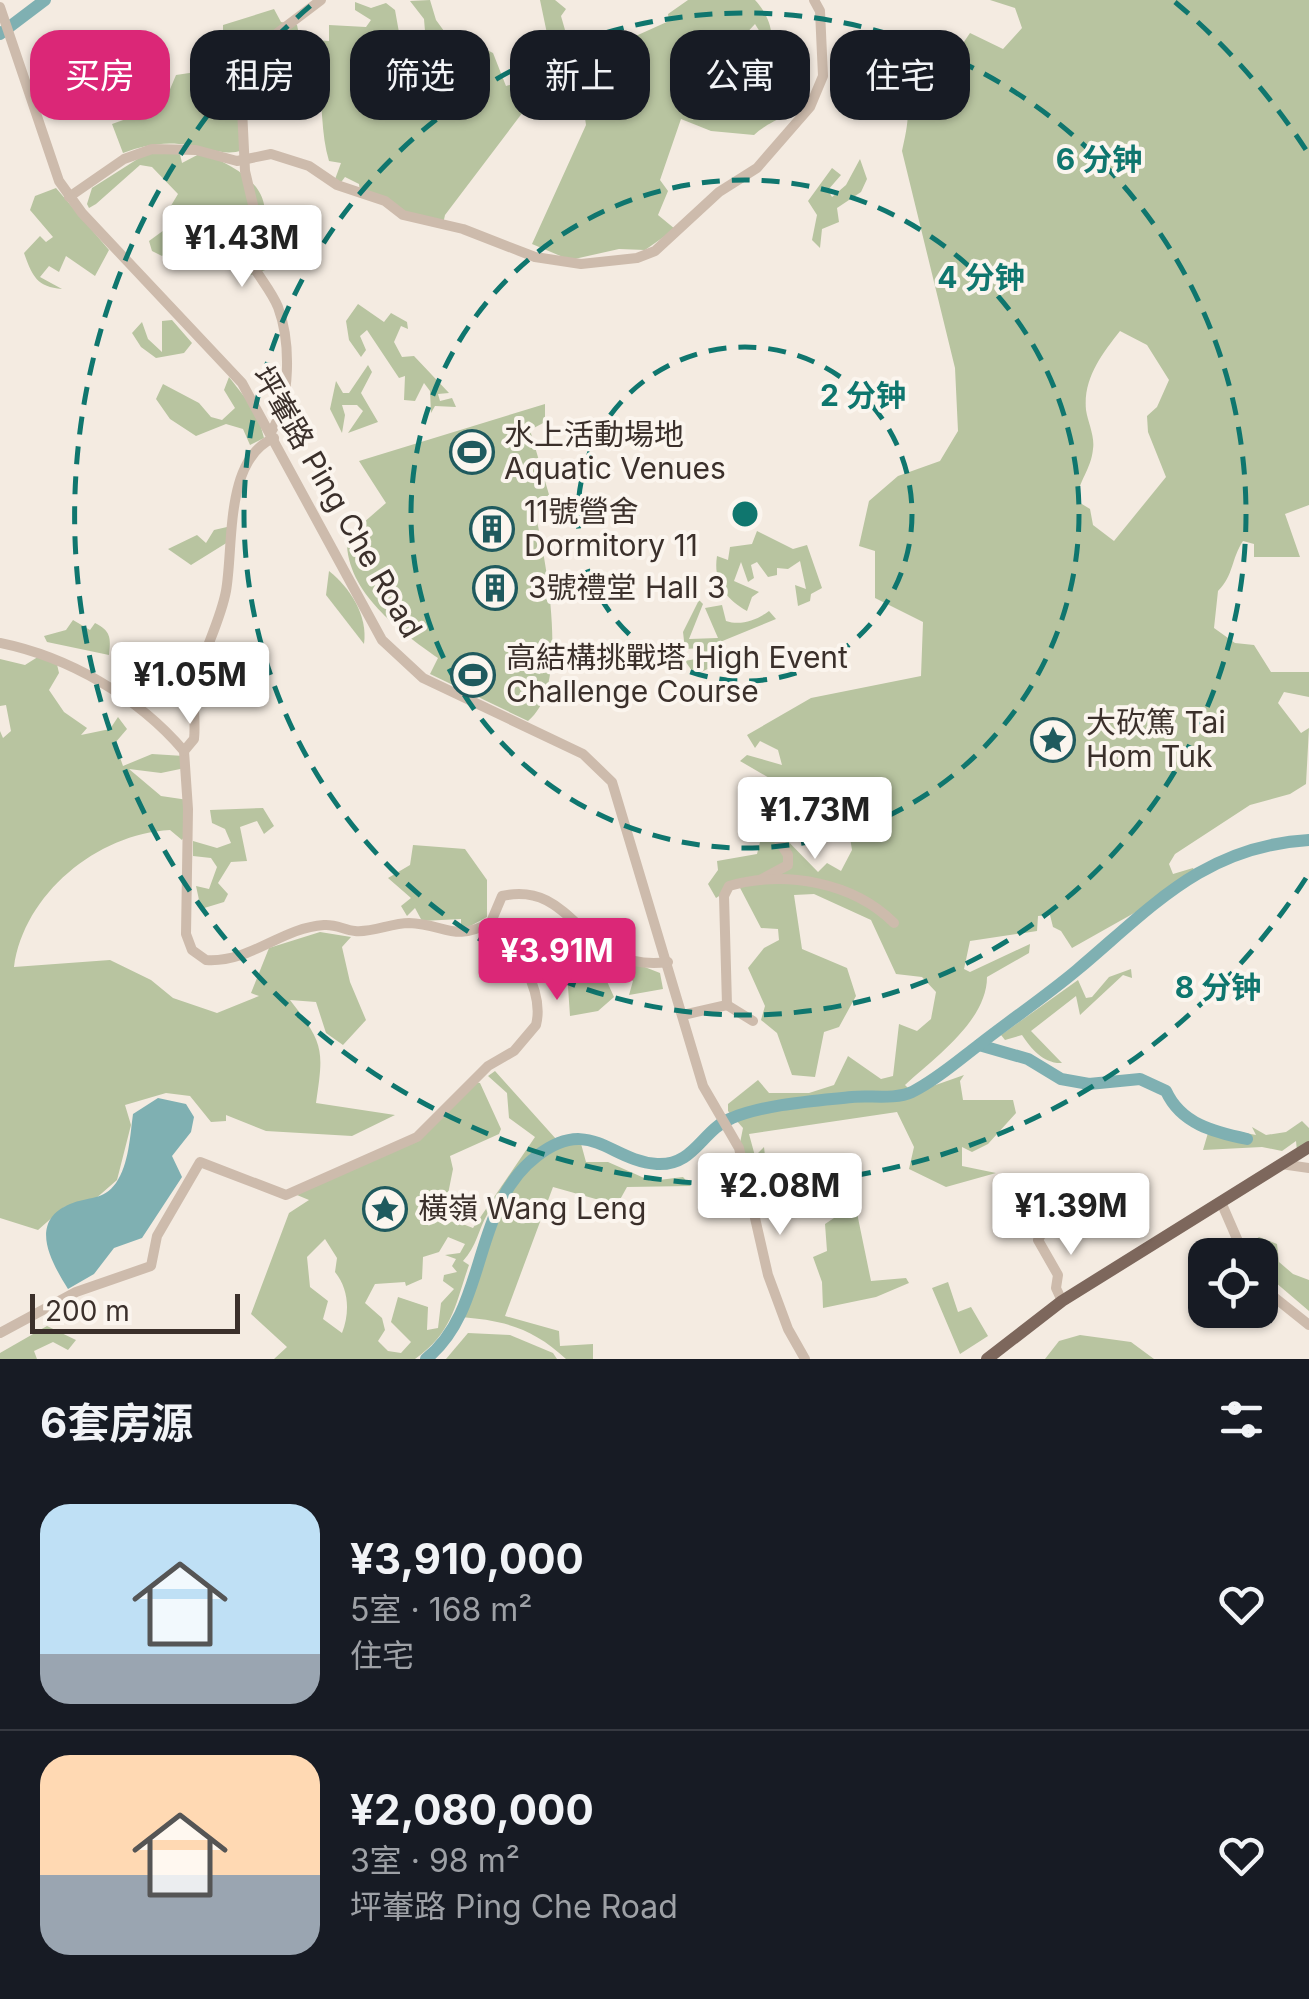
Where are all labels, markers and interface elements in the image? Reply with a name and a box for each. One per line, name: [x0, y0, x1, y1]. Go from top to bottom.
chip: 买房: [30, 30, 170, 120]
chip: 租房: [190, 30, 330, 120]
chip: 筛选: [350, 30, 490, 120]
chip: 新上: [510, 30, 650, 120]
chip: 公寓: [670, 30, 810, 120]
chip: 住宅: [830, 30, 970, 120]
text: 6 分钟: [1056, 141, 1142, 177]
pin: ¥1.43M: [161, 205, 323, 290]
text: ¥1.43M: [185, 218, 299, 257]
text: 4 分钟: [937, 259, 1025, 295]
street label: 坪輋路 Ping Che Road: [245, 359, 430, 644]
text: 2 分钟: [820, 377, 906, 413]
place label: 水上活動場地 Aquatic Venues: [504, 416, 726, 486]
sports icon: 水上活動場地 Aquatic Venues: [449, 429, 495, 475]
place label: 11號營舍 Dormitory 11: [524, 493, 698, 563]
centre of rings: [727, 496, 763, 532]
building icon: 11號營舍 Dormitory 11: [469, 506, 515, 552]
building icon: 3號禮堂 Hall 3: [472, 565, 518, 611]
place label: 3號禮堂 Hall 3: [528, 569, 726, 605]
place label: 高結構挑戰塔 High Event Challenge Course: [506, 639, 848, 709]
pin: ¥1.05M: [109, 642, 271, 727]
sports icon: 高結構挑戰塔 High Event Challenge Course: [450, 652, 496, 698]
text: ¥1.05M: [133, 655, 247, 694]
place label: 大砍篤 Tai Hom Tuk: [1086, 704, 1226, 774]
place icon: 大砍篤 Tai Hom Tuk: [1030, 717, 1076, 763]
pin: ¥1.73M: [734, 777, 896, 862]
text: ¥1.73M: [760, 790, 870, 829]
pin: ¥3.91M: [476, 918, 638, 1003]
text: ¥3.91M: [501, 931, 613, 970]
text: 8 分钟: [1175, 969, 1261, 1005]
pin: ¥2.08M: [699, 1153, 861, 1238]
text: ¥2.08M: [720, 1166, 840, 1205]
pin: ¥1.39M: [990, 1173, 1152, 1258]
place icon: 橫嶺 Wang Leng: [362, 1186, 408, 1232]
text: ¥1.39M: [1014, 1186, 1128, 1225]
place label: 橫嶺 Wang Leng: [418, 1190, 646, 1226]
map controls: [1188, 1238, 1278, 1328]
button: locate: [1188, 1238, 1278, 1328]
scale bar: [30, 1289, 240, 1334]
text: 200 m: [45, 1294, 130, 1328]
icon: filters: [1214, 1392, 1269, 1447]
text: 6套房源: [40, 1397, 193, 1448]
text: ¥3,910,000: [350, 1533, 584, 1584]
icon: home: [120, 1544, 240, 1664]
icon: heart: [1214, 1577, 1269, 1632]
text: 5室 · 168 m²: [350, 1590, 533, 1629]
text: 住宅: [350, 1636, 414, 1675]
text: ¥2,080,000: [350, 1784, 594, 1835]
icon: home: [120, 1795, 240, 1915]
icon: heart: [1214, 1828, 1269, 1883]
text: 3室 · 98 m²: [350, 1841, 520, 1880]
text: 坪輋路 Ping Che Road: [350, 1887, 678, 1926]

